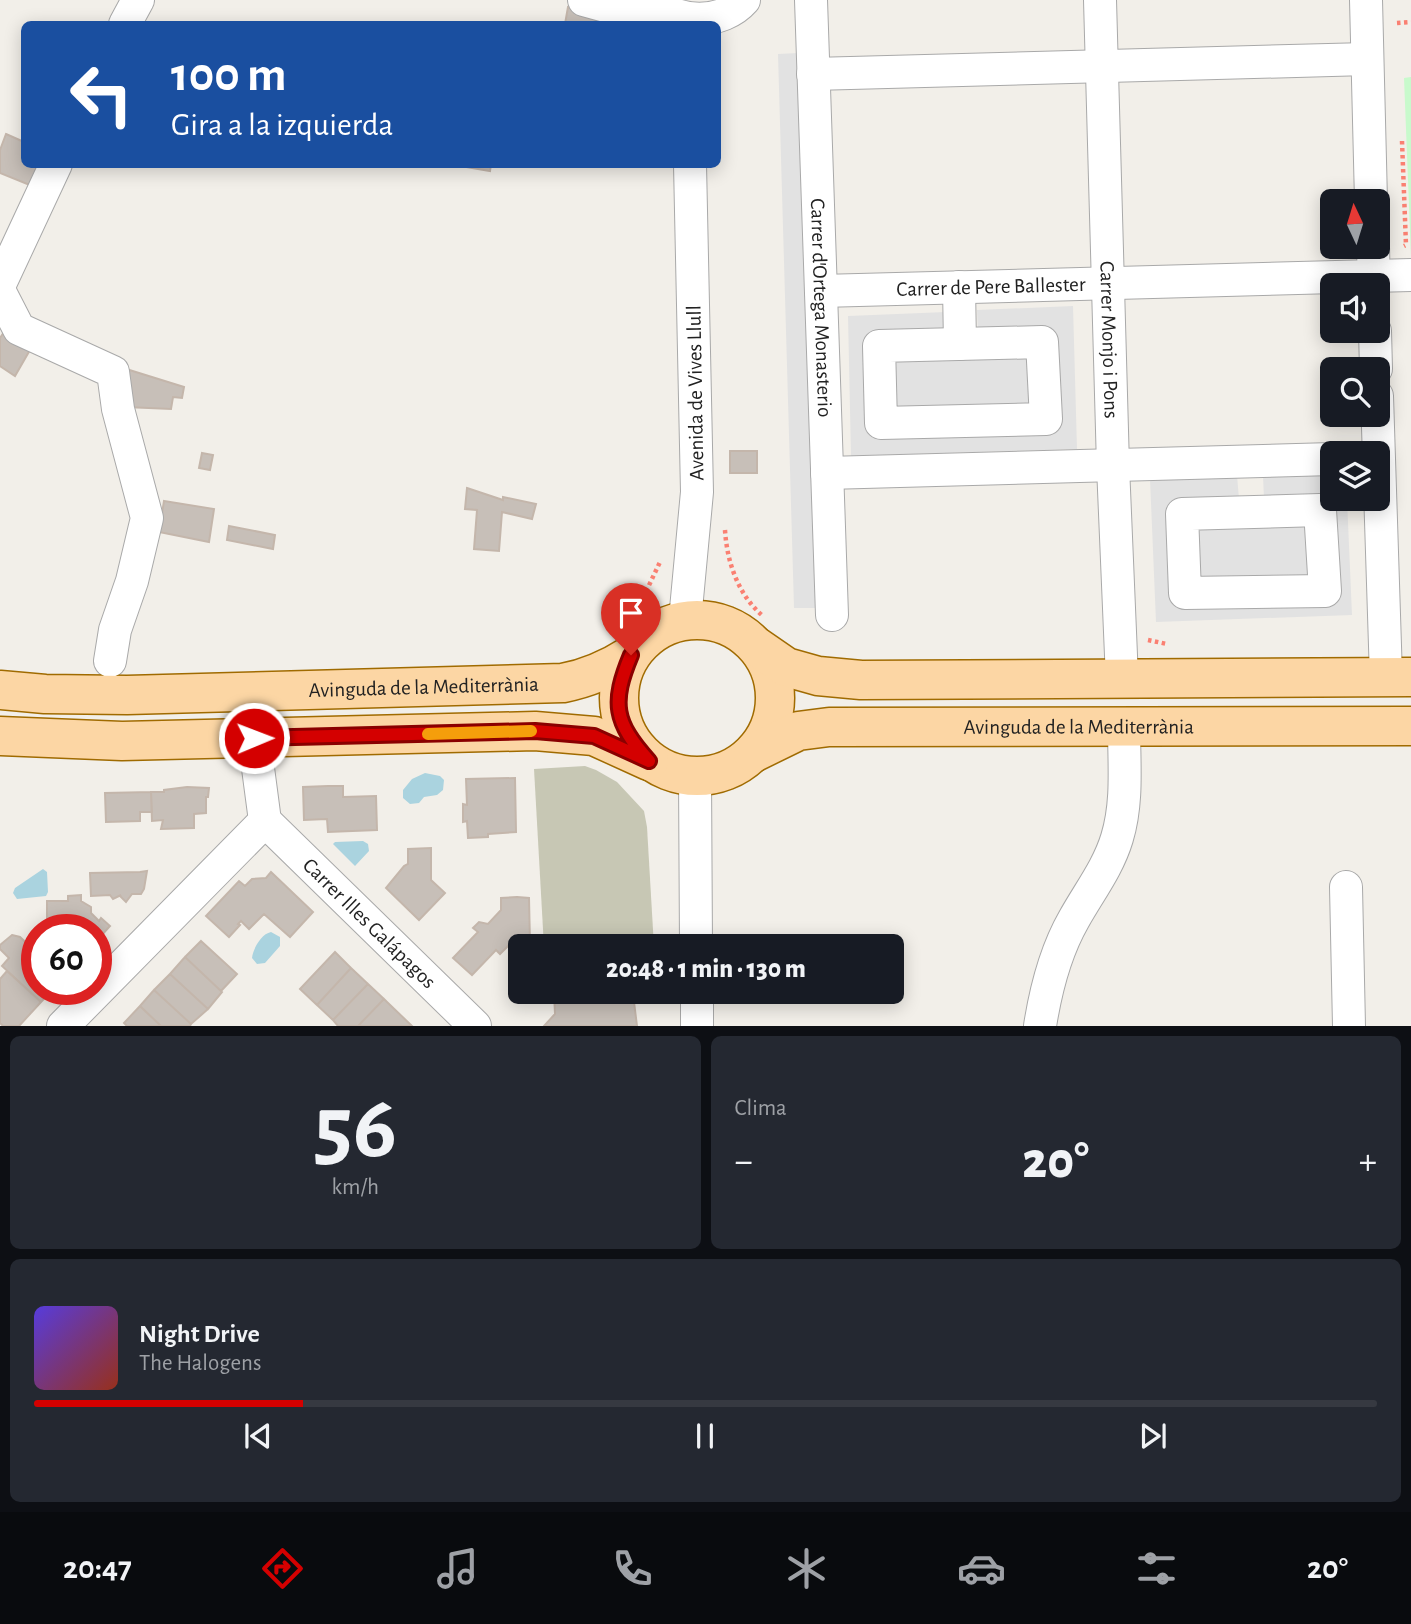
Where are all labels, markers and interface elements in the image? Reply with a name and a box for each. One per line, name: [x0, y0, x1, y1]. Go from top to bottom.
icon: left: [56, 49, 147, 140]
text: 100 m: [171, 51, 287, 100]
text: Gira a la izquierda: [171, 109, 393, 141]
north arrow: [1320, 189, 1390, 259]
map controls: [1320, 189, 1390, 511]
street label: Carrer d'Ortega Monasterio: [807, 198, 835, 418]
street label: Carrer Monjo i Pons: [1096, 261, 1122, 419]
button: sound: [1320, 273, 1390, 343]
street label: Carrer de Pere Ballester: [896, 274, 1086, 300]
street label: Avenida de Vives Llull: [683, 305, 708, 481]
button: search: [1320, 357, 1390, 427]
button: layers: [1320, 441, 1390, 511]
pin: [601, 583, 661, 655]
icon: arrive: [612, 594, 650, 632]
street label: Avinguda de la Mediterrània: [308, 674, 539, 701]
position arrow: [217, 701, 291, 775]
street label: Avinguda de la Mediterrània: [963, 716, 1194, 738]
street label: Carrer Illes Galápagos: [299, 854, 440, 993]
speed limit sign: 60: [21, 914, 112, 1005]
text: 20:48 · 1 min · 130 m: [606, 956, 806, 982]
text: 56: [314, 1083, 397, 1174]
text: Clima: [735, 1097, 787, 1120]
text: 20°: [1022, 1135, 1089, 1187]
text: −: [735, 1143, 753, 1181]
text: +: [1359, 1143, 1377, 1181]
text: km/h: [332, 1176, 379, 1199]
text: Night Drive: [139, 1321, 260, 1347]
text: The Halogens: [139, 1352, 261, 1375]
icon: previous: [239, 1417, 277, 1455]
icon: pause: [686, 1417, 724, 1455]
icon: next: [1134, 1417, 1172, 1455]
icon: directions: [258, 1544, 307, 1593]
icon: music: [433, 1544, 482, 1593]
icon: phone: [608, 1544, 657, 1593]
icon: climate: [782, 1544, 831, 1593]
icon: car: [957, 1544, 1006, 1593]
icon: filters: [1132, 1544, 1181, 1593]
text: 20:47: [63, 1552, 132, 1584]
text: 20°: [1307, 1552, 1348, 1584]

